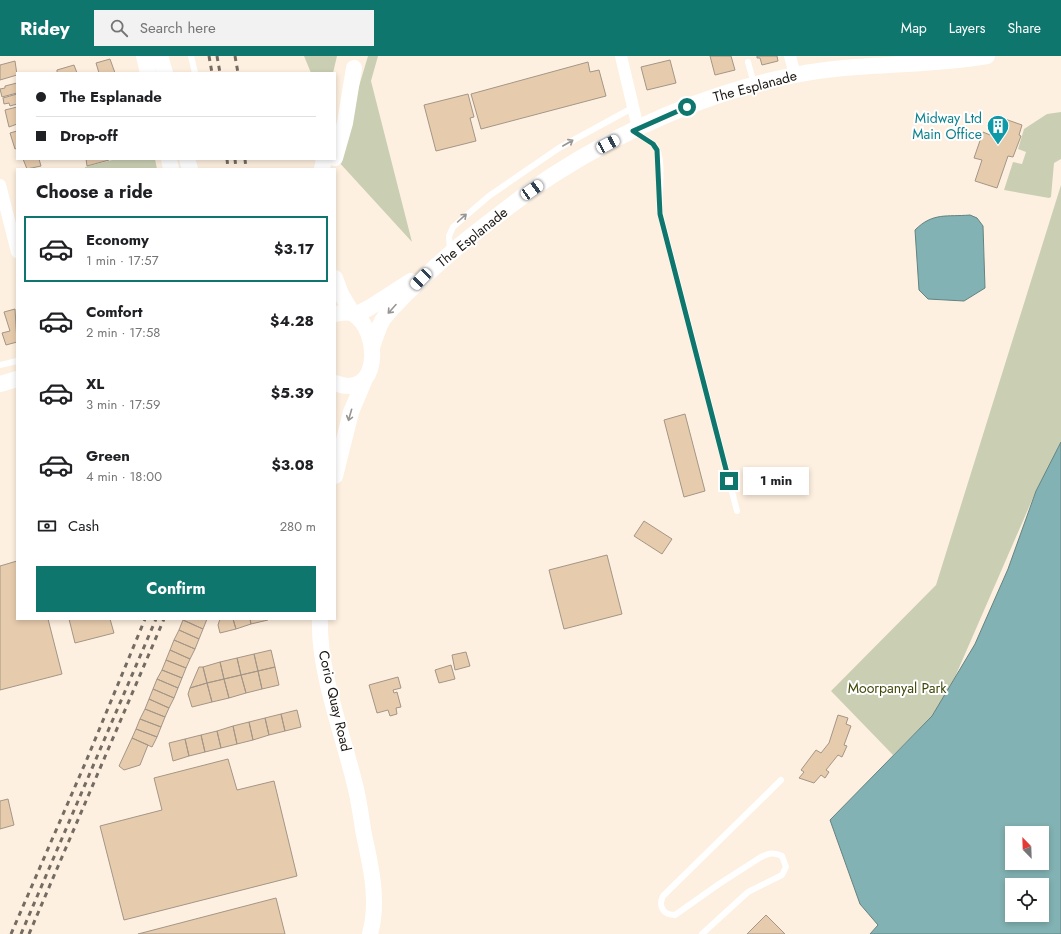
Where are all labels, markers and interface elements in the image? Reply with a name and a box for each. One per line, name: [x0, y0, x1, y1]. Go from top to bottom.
search box: [94, 10, 374, 46]
text: Ridey: [20, 15, 70, 42]
icon: search: [108, 17, 130, 39]
text: Search here: [140, 17, 216, 39]
text: Map: [901, 18, 927, 38]
text: Layers: [949, 18, 985, 38]
text: Share: [1007, 18, 1041, 38]
street label: The Esplanade: [711, 65, 799, 107]
text: The Esplanade: [60, 86, 162, 108]
route start: [678, 98, 696, 116]
place label: Midway Ltd Main Office: [912, 108, 982, 144]
building icon: Midway Ltd Main Office: [985, 113, 1011, 146]
text: Drop-off: [60, 125, 118, 147]
car: [595, 133, 621, 155]
one-way arrow: [562, 139, 574, 147]
car: [519, 178, 545, 202]
text: Choose a ride: [36, 179, 153, 205]
street label: The Esplanade: [432, 202, 512, 272]
one-way arrow: [457, 214, 467, 223]
text: Economy: [86, 229, 149, 251]
icon: car: [38, 231, 74, 267]
text: $3.17: [274, 238, 314, 260]
text: 1 min · 17:57: [86, 251, 159, 270]
car: [408, 266, 434, 292]
text: Comfort: [86, 301, 143, 323]
icon: car: [38, 303, 74, 339]
one-way arrow: [387, 304, 397, 314]
text: $4.28: [270, 310, 314, 332]
text: 2 min · 17:58: [86, 323, 160, 342]
text: XL: [86, 373, 104, 395]
icon: car: [38, 375, 74, 411]
text: $5.39: [271, 382, 314, 404]
text: 3 min · 17:59: [86, 395, 160, 414]
one-way arrow: [346, 408, 353, 421]
text: Green: [86, 445, 130, 467]
icon: car: [38, 447, 74, 483]
text: $3.08: [271, 454, 314, 476]
text: 4 min · 18:00: [86, 467, 162, 486]
callout: 1 min: [743, 467, 809, 495]
text: 1 min: [760, 471, 792, 490]
route end: [720, 472, 738, 490]
icon: cash: [36, 515, 58, 537]
text: Cash: [68, 515, 99, 537]
text: 280 m: [280, 517, 316, 536]
button: Confirm: [36, 566, 316, 612]
street label: Corio Quay Road: [314, 648, 356, 754]
park label: Moorpanyal Park: [848, 678, 947, 698]
north arrow: [1005, 826, 1049, 870]
map controls: [1005, 826, 1049, 922]
button: locate: [1005, 878, 1049, 922]

